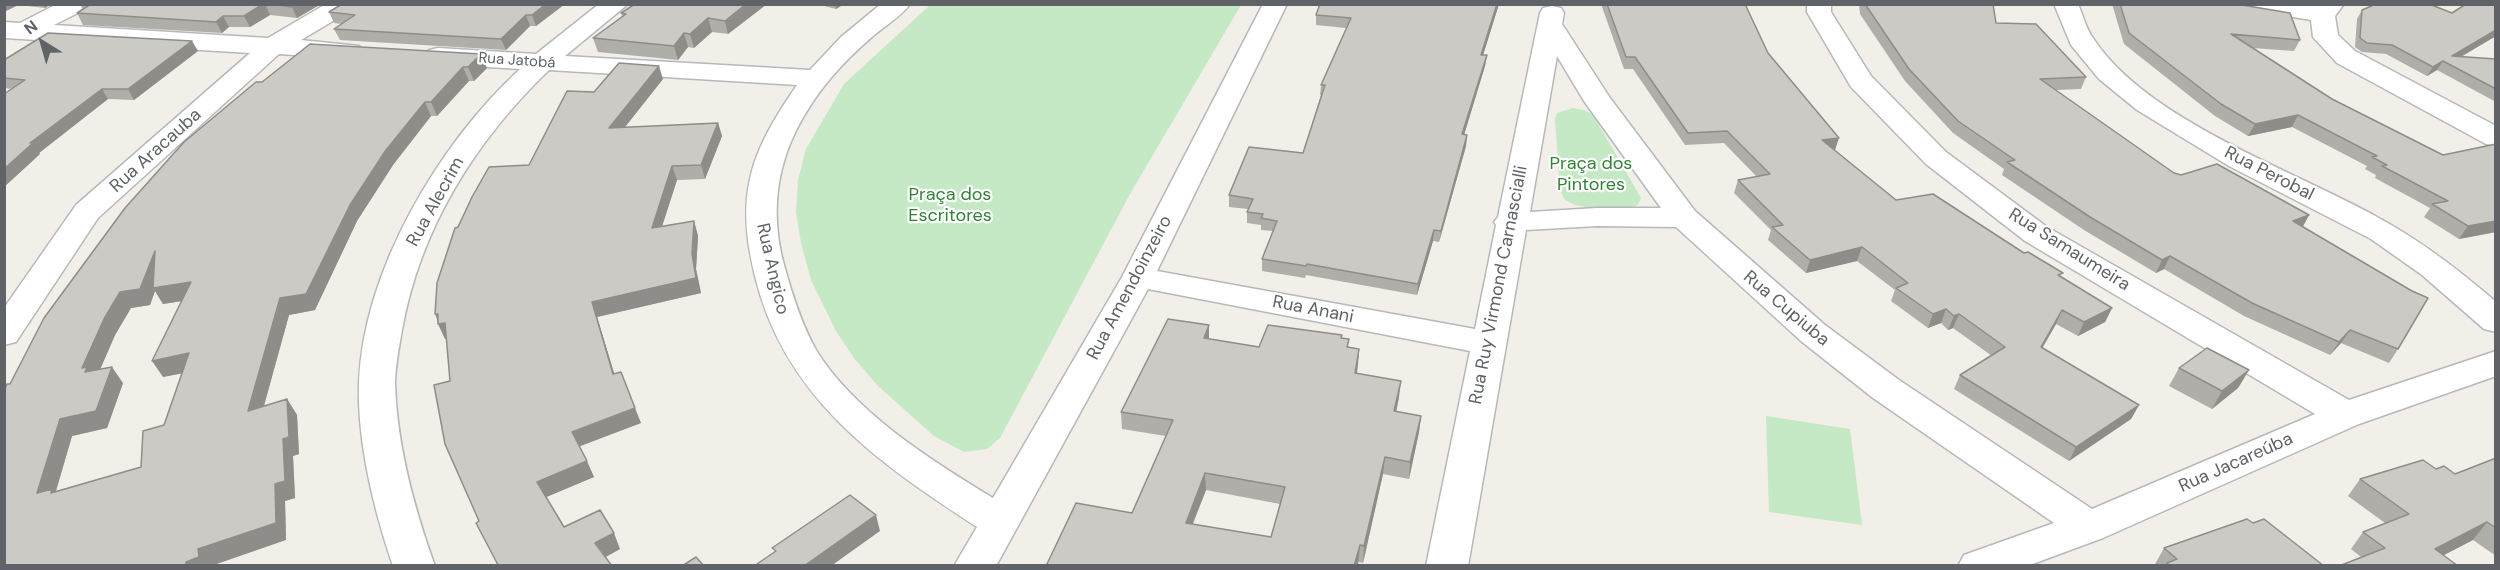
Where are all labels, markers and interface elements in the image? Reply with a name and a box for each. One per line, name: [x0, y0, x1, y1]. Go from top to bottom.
north arrow: [12, 12, 72, 72]
text: N: [20, 15, 42, 39]
street label: Rua Jatobá: [478, 49, 556, 73]
street label: Rua Aracauba: [106, 104, 206, 198]
street label: Rua Perobal: [2221, 142, 2317, 206]
street label: Rua Alecrim: [403, 153, 469, 251]
park label: Praça dos Pintores: [1550, 153, 1632, 195]
street label: Rua Ruy Virmond Carnascialli: [1465, 164, 1533, 406]
park label: Praça dos Escritores: [908, 184, 992, 226]
street label: Rua Samaumeira: [2004, 204, 2134, 296]
street label: Rua Amendoinzeiro: [1083, 212, 1177, 364]
street label: Rua Angico: [751, 221, 793, 317]
street label: Rua Cupiuba: [1739, 267, 1833, 351]
street label: Rua Anani: [1271, 292, 1355, 328]
street label: Rua Jacareúba: [2176, 428, 2296, 498]

